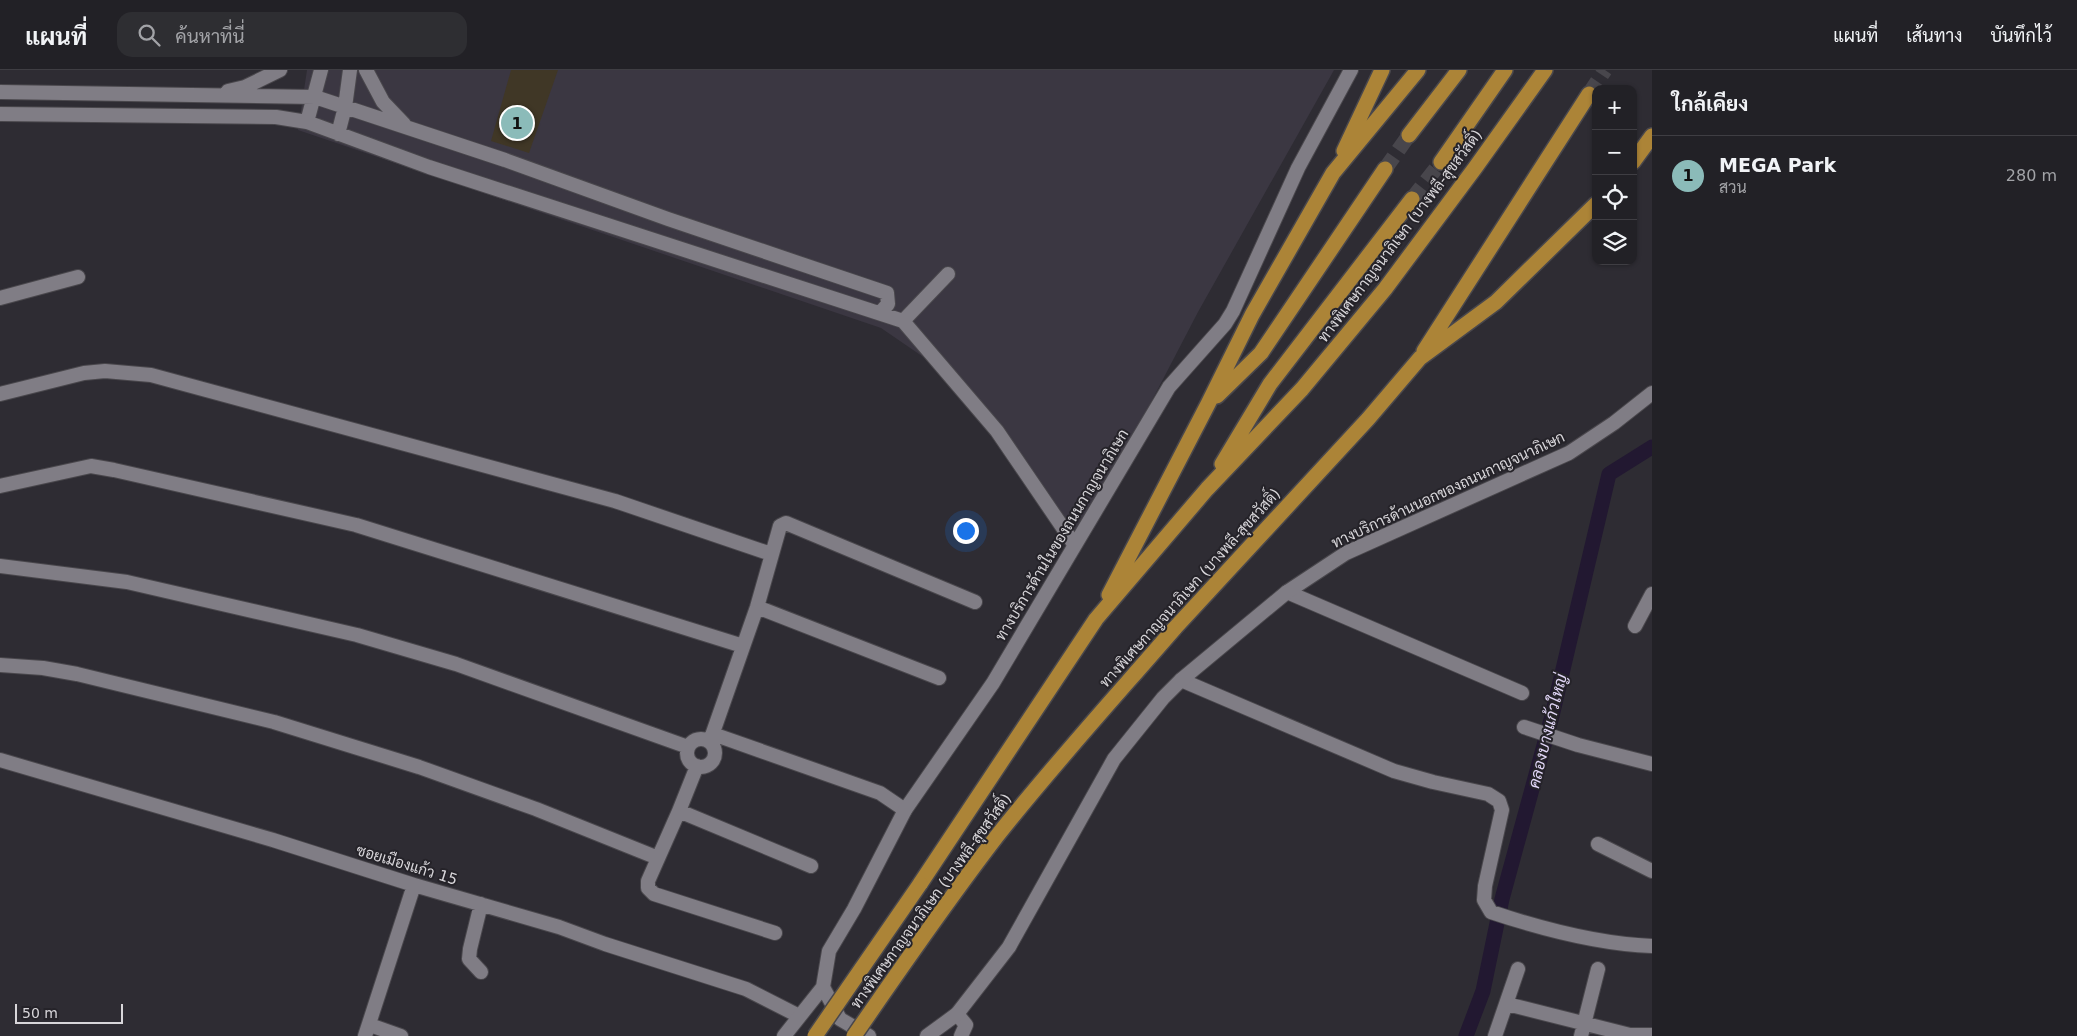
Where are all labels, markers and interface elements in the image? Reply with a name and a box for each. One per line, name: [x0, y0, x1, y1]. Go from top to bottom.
search box: [117, 12, 467, 57]
icon: search: [135, 21, 163, 49]
text: แผนที่: [25, 23, 87, 51]
text: ค้นหาที่นี่: [175, 25, 245, 47]
text: แผนที่: [1833, 25, 1878, 46]
text: เส้นทาง: [1906, 25, 1962, 46]
text: บันทึกไว้: [1990, 25, 2052, 46]
map controls: [1592, 85, 1637, 265]
button: +: [1592, 85, 1637, 130]
text: ใกล้เคียง: [1672, 92, 1748, 116]
pin: 1: [501, 104, 533, 142]
street label: ทางพิเศษกาญจนาภิเษก (บางพลี-สุขสวัสดิ์): [1309, 122, 1487, 347]
button: −: [1592, 130, 1637, 175]
text: MEGA Park: [1719, 154, 1836, 176]
text: 1: [1682, 166, 1694, 185]
text: 280 m: [2006, 166, 2057, 185]
button: locate: [1592, 175, 1637, 220]
text: สวน: [1719, 178, 1747, 197]
button: layers: [1592, 220, 1637, 265]
street label: ทางบริการด้านในของถนนกาญจนาภิเษก: [991, 425, 1132, 644]
street label: ทางบริการด้านนอกของถนนกาญจนาภิเษก: [1328, 427, 1568, 552]
street label: ทางพิเศษกาญจนาภิเษก (บางพลี-สุขสวัสดิ์): [1091, 481, 1286, 693]
your location: [953, 518, 979, 544]
water label: คลองบางแก้วใหญ่: [1522, 670, 1571, 790]
street label: ทางพิเศษกาญจนาภิเษก (บางพลี-สุขสวัสดิ์): [842, 786, 1017, 1013]
street label: ซอยเมืองแก้ว 15: [354, 840, 460, 889]
scale bar: [15, 1001, 122, 1024]
text: 50 m: [22, 1005, 58, 1021]

